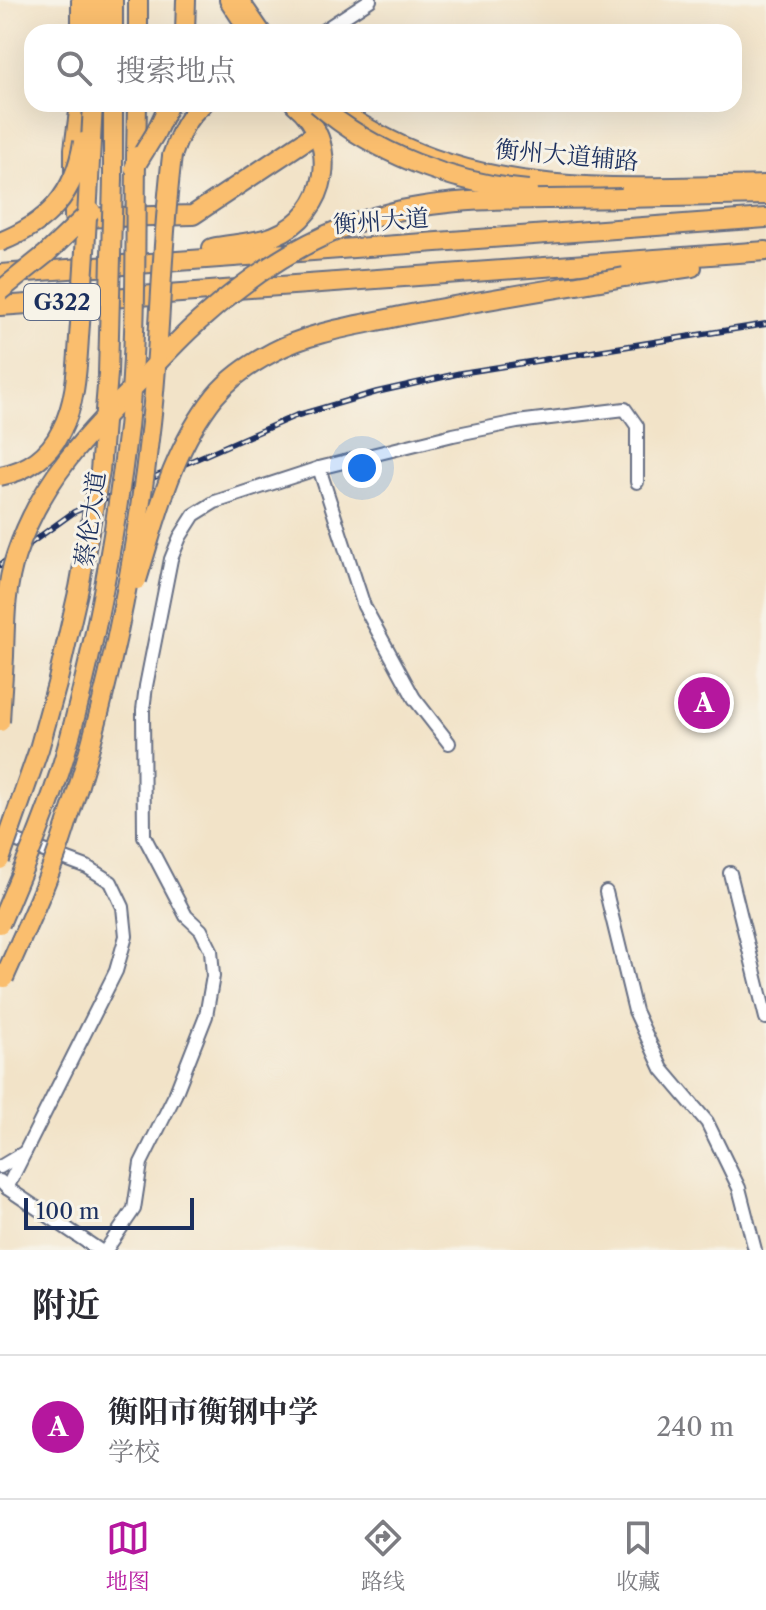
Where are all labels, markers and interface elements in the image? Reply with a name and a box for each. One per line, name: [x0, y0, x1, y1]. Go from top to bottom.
search box: [24, 24, 742, 112]
icon: search: [52, 46, 96, 90]
text: 搜索地点: [116, 52, 236, 89]
street label: 衡州大道辅路: [494, 134, 640, 176]
street label: 衡州大道: [332, 203, 430, 239]
road number: G322: [24, 284, 100, 320]
your location: [342, 448, 382, 488]
street label: 蔡伦大道: [69, 469, 111, 569]
pin: A: [678, 673, 730, 733]
scale bar: [24, 1194, 194, 1230]
text: 100 m: [36, 1198, 99, 1225]
text: 附近: [32, 1284, 100, 1326]
text: 衡阳市衡钢中学: [108, 1393, 318, 1430]
text: A: [48, 1411, 68, 1443]
text: 240 m: [656, 1411, 734, 1443]
text: 学校: [108, 1436, 160, 1468]
tab: 地图: [106, 1516, 150, 1595]
tab: 路线: [361, 1516, 405, 1595]
tab: 收藏: [616, 1516, 660, 1595]

